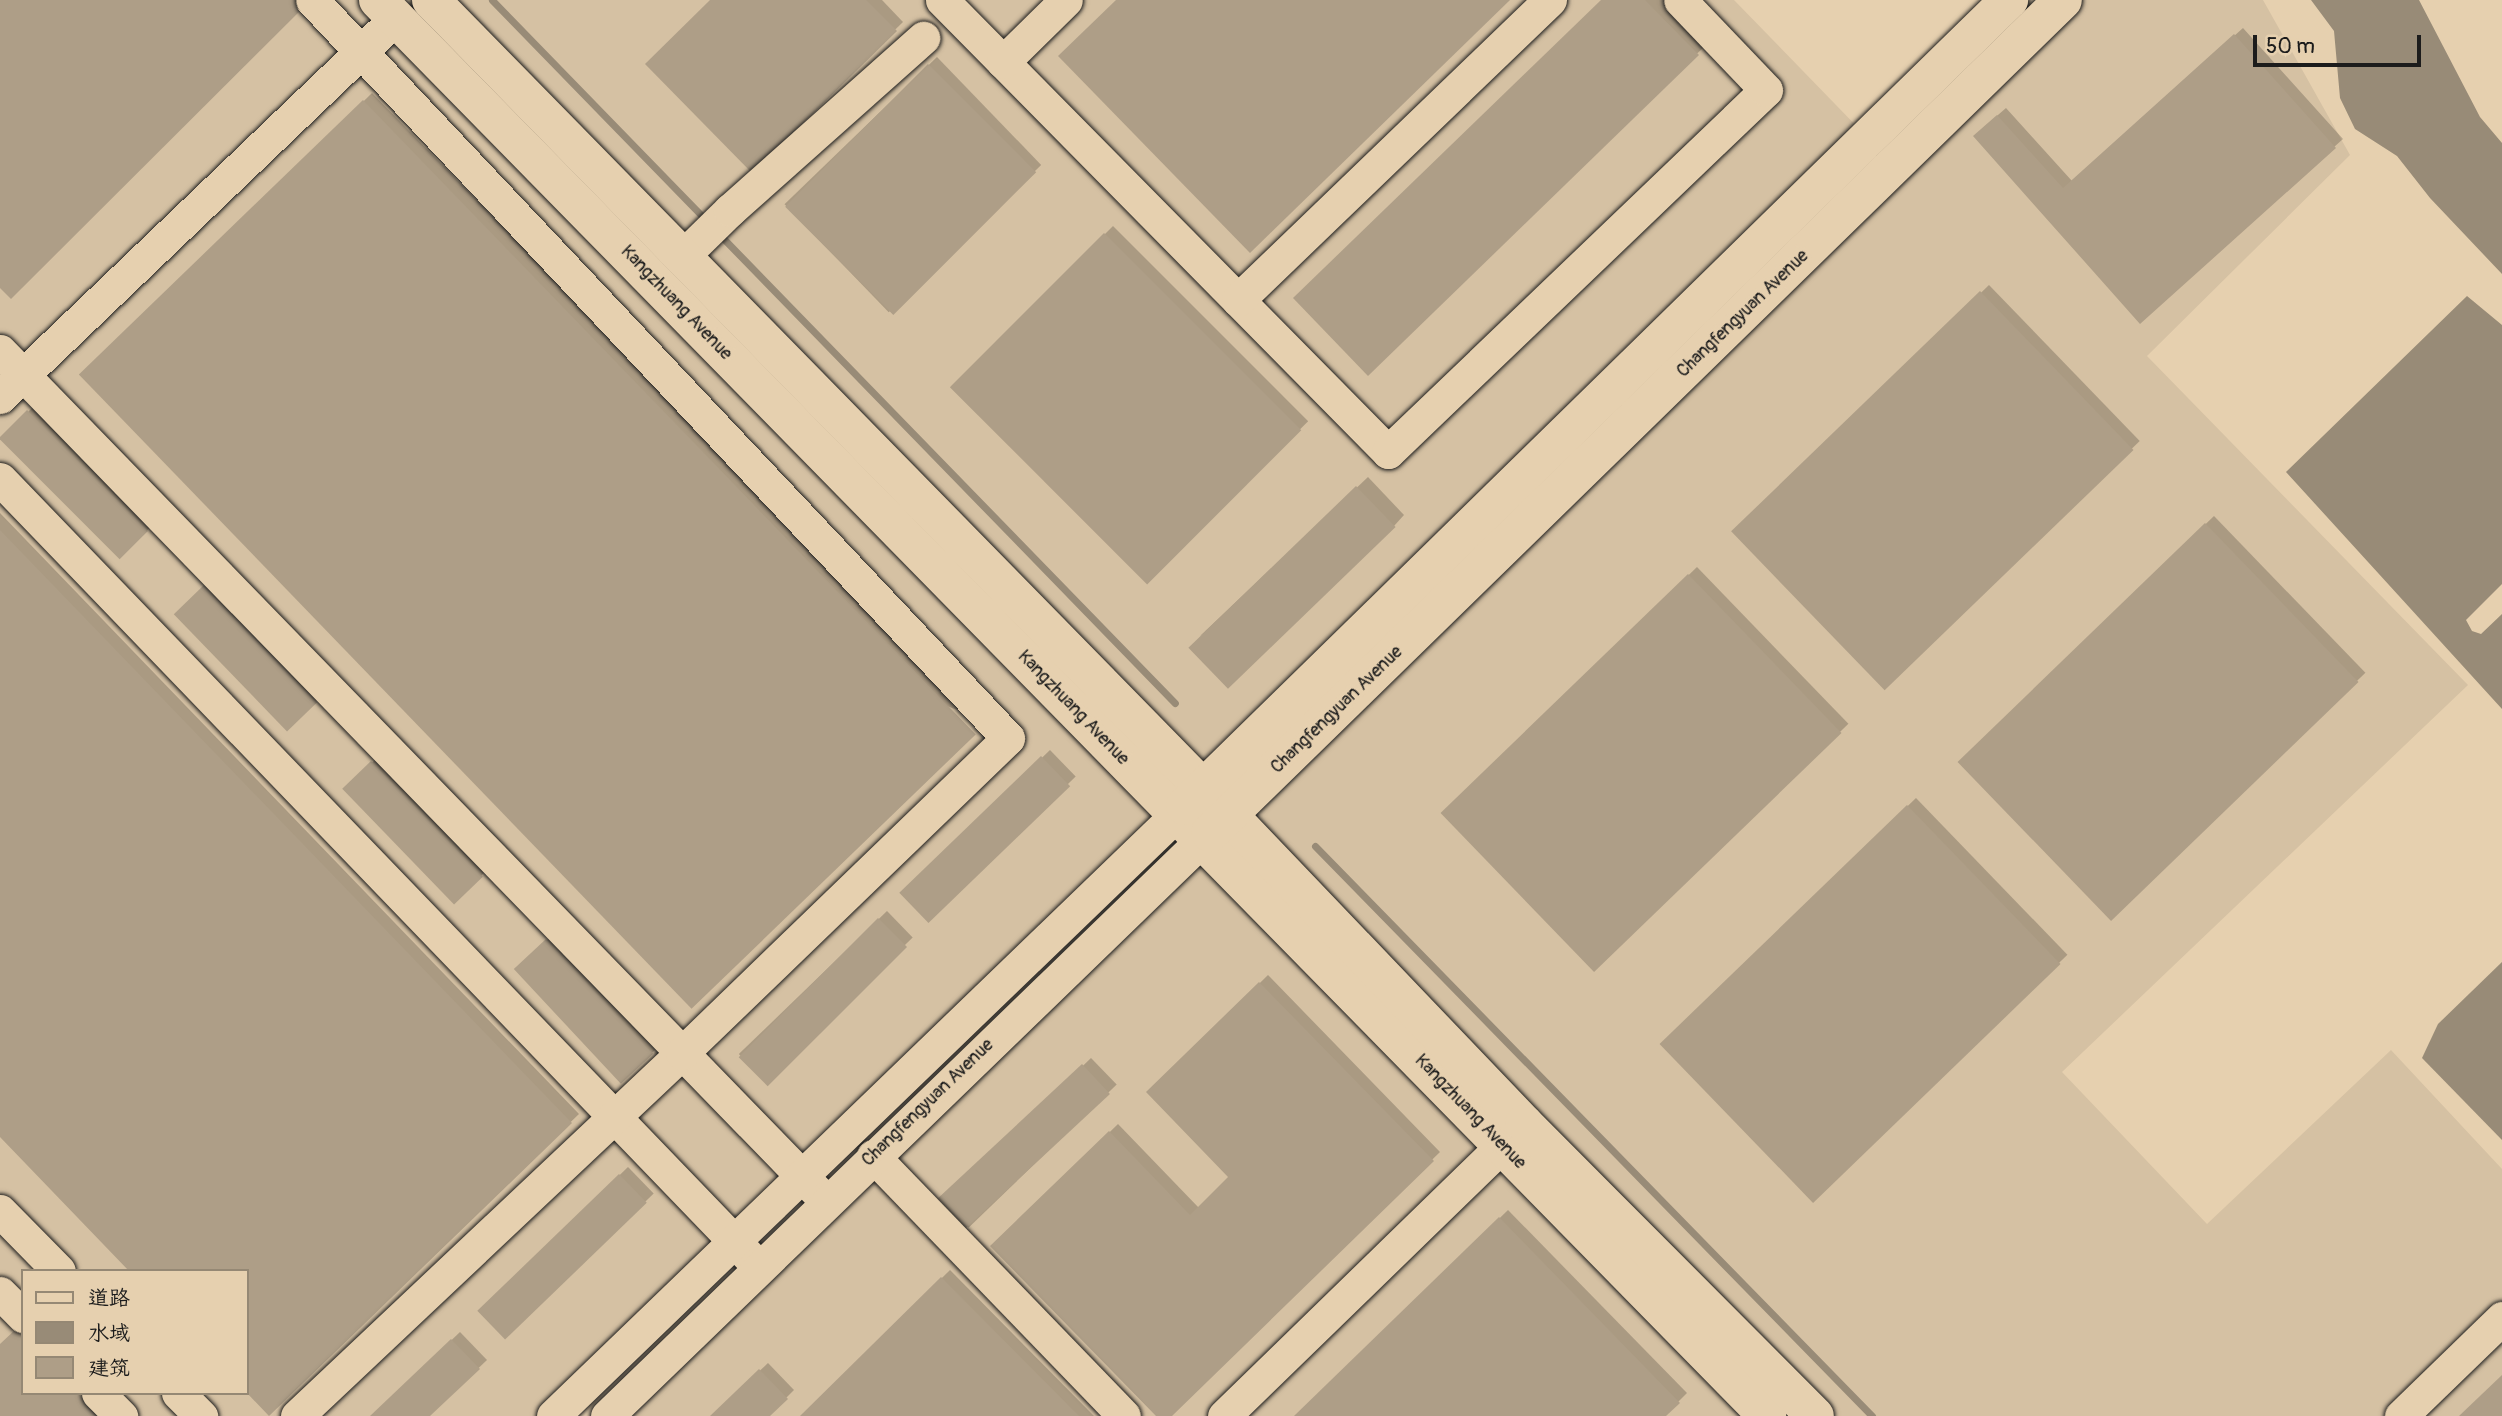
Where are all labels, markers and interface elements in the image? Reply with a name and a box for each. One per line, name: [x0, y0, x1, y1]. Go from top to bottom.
scale bar: [2257, 21, 2425, 65]
text: 50 m: [2266, 33, 2315, 60]
street label: Kangzhuang Avenue: [616, 241, 736, 365]
street label: Changfengyuan Avenue: [1673, 246, 1813, 382]
street label: Changfengyuan Avenue: [1267, 642, 1407, 778]
street label: Kangzhuang Avenue: [1013, 646, 1133, 770]
street label: Changfengyuan Avenue: [858, 1035, 998, 1171]
street label: Kangzhuang Avenue: [1410, 1050, 1530, 1174]
legend: [21, 1269, 248, 1395]
text: 道路: [88, 1285, 130, 1312]
text: 水域: [88, 1320, 130, 1347]
text: 建筑: [88, 1355, 130, 1382]

